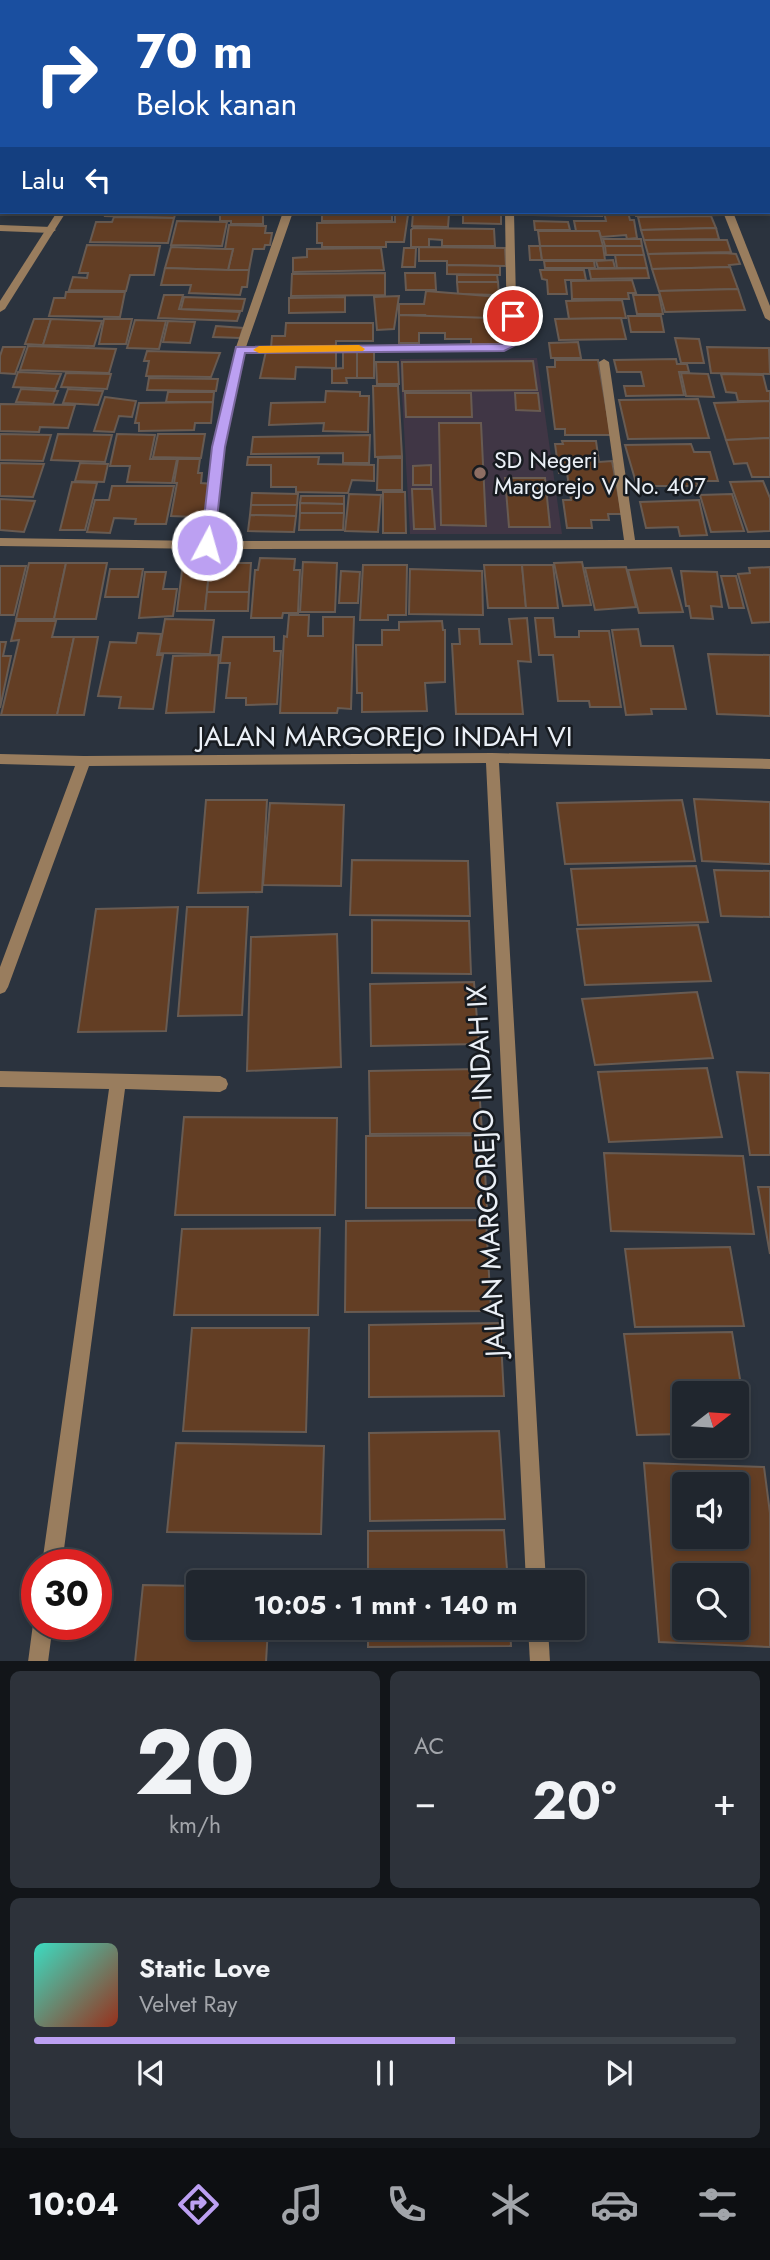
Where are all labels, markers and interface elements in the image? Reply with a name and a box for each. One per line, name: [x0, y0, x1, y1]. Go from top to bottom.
text: 70 m: [136, 16, 253, 86]
icon: right: [21, 28, 112, 119]
text: Belok kanan: [136, 81, 297, 127]
text: Lalu: [21, 161, 65, 199]
icon: left: [79, 161, 117, 199]
pin: [483, 286, 543, 346]
icon: arrive: [494, 297, 532, 335]
place label: SD Negeri Margorejo V No. 407: [494, 443, 706, 503]
marker: SD Negeri Margorejo V No. 407: [472, 465, 488, 481]
position arrow: [170, 508, 244, 582]
street label: JALAN MARGOREJO INDAH VI: [193, 716, 573, 757]
street label: JALAN MARGOREJO INDAH IX: [456, 984, 516, 1362]
north arrow: [672, 1381, 749, 1458]
map controls: [672, 1381, 749, 1640]
button: sound: [672, 1472, 749, 1549]
speed limit sign: 30: [21, 1549, 112, 1640]
button: search: [672, 1563, 749, 1640]
text: 10:05 · 1 mnt · 140 m: [253, 1586, 518, 1624]
text: 20: [135, 1697, 255, 1828]
text: AC: [414, 1729, 444, 1763]
text: 20°: [533, 1763, 617, 1839]
text: −: [414, 1774, 436, 1829]
text: +: [713, 1774, 736, 1829]
text: km/h: [169, 1808, 221, 1842]
text: Static Love: [139, 1949, 271, 1987]
text: Velvet Ray: [139, 1987, 237, 2021]
icon: previous: [132, 2054, 170, 2092]
icon: pause: [366, 2054, 404, 2092]
icon: next: [600, 2054, 638, 2092]
icon: directions: [174, 2180, 223, 2229]
icon: music: [278, 2180, 327, 2229]
icon: phone: [382, 2180, 431, 2229]
icon: climate: [486, 2180, 535, 2229]
icon: car: [590, 2180, 639, 2229]
icon: filters: [693, 2180, 742, 2229]
text: 10:04: [27, 2181, 119, 2227]

